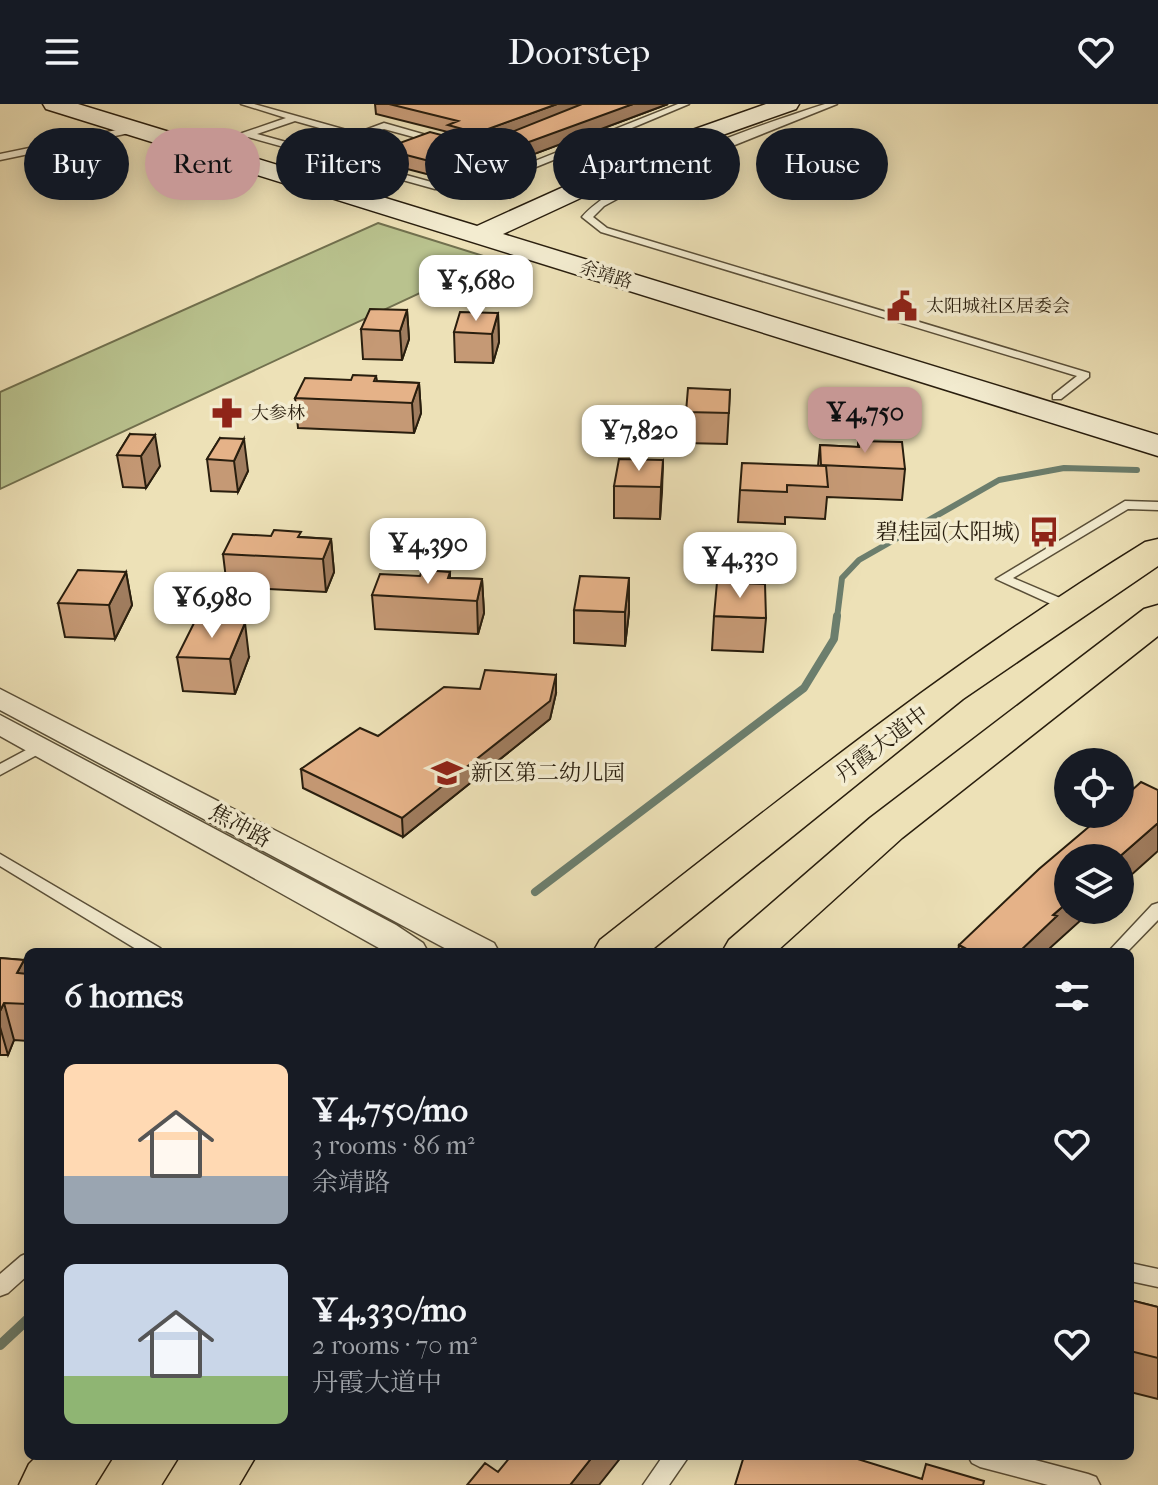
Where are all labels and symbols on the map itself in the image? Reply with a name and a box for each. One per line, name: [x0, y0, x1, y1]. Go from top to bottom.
pin: ¥5,680: [411, 255, 541, 323]
street label: 余靖路: [577, 257, 635, 293]
public building icon: 太阳城社区居委会: [885, 289, 919, 323]
place label: 太阳城社区居委会: [926, 296, 1070, 317]
pin: ¥4,750: [800, 387, 930, 455]
pharmacy icon: 大参林: [210, 396, 244, 430]
place label: 大参林: [251, 403, 305, 424]
pin: ¥7,820: [574, 405, 704, 473]
bus stop icon: 碧桂园(太阳城): [1027, 515, 1061, 549]
pin: ¥4,390: [363, 518, 493, 586]
place label: 碧桂园(太阳城): [876, 519, 1020, 545]
pin: ¥4,330: [675, 532, 805, 600]
pin: ¥6,980: [147, 572, 277, 640]
street label: 丹霞大道中: [830, 701, 934, 787]
school or university icon: 新区第二幼儿园: [430, 756, 464, 790]
place label: 新区第二幼儿园: [471, 760, 625, 786]
street label: 焦冲路: [205, 799, 275, 853]

